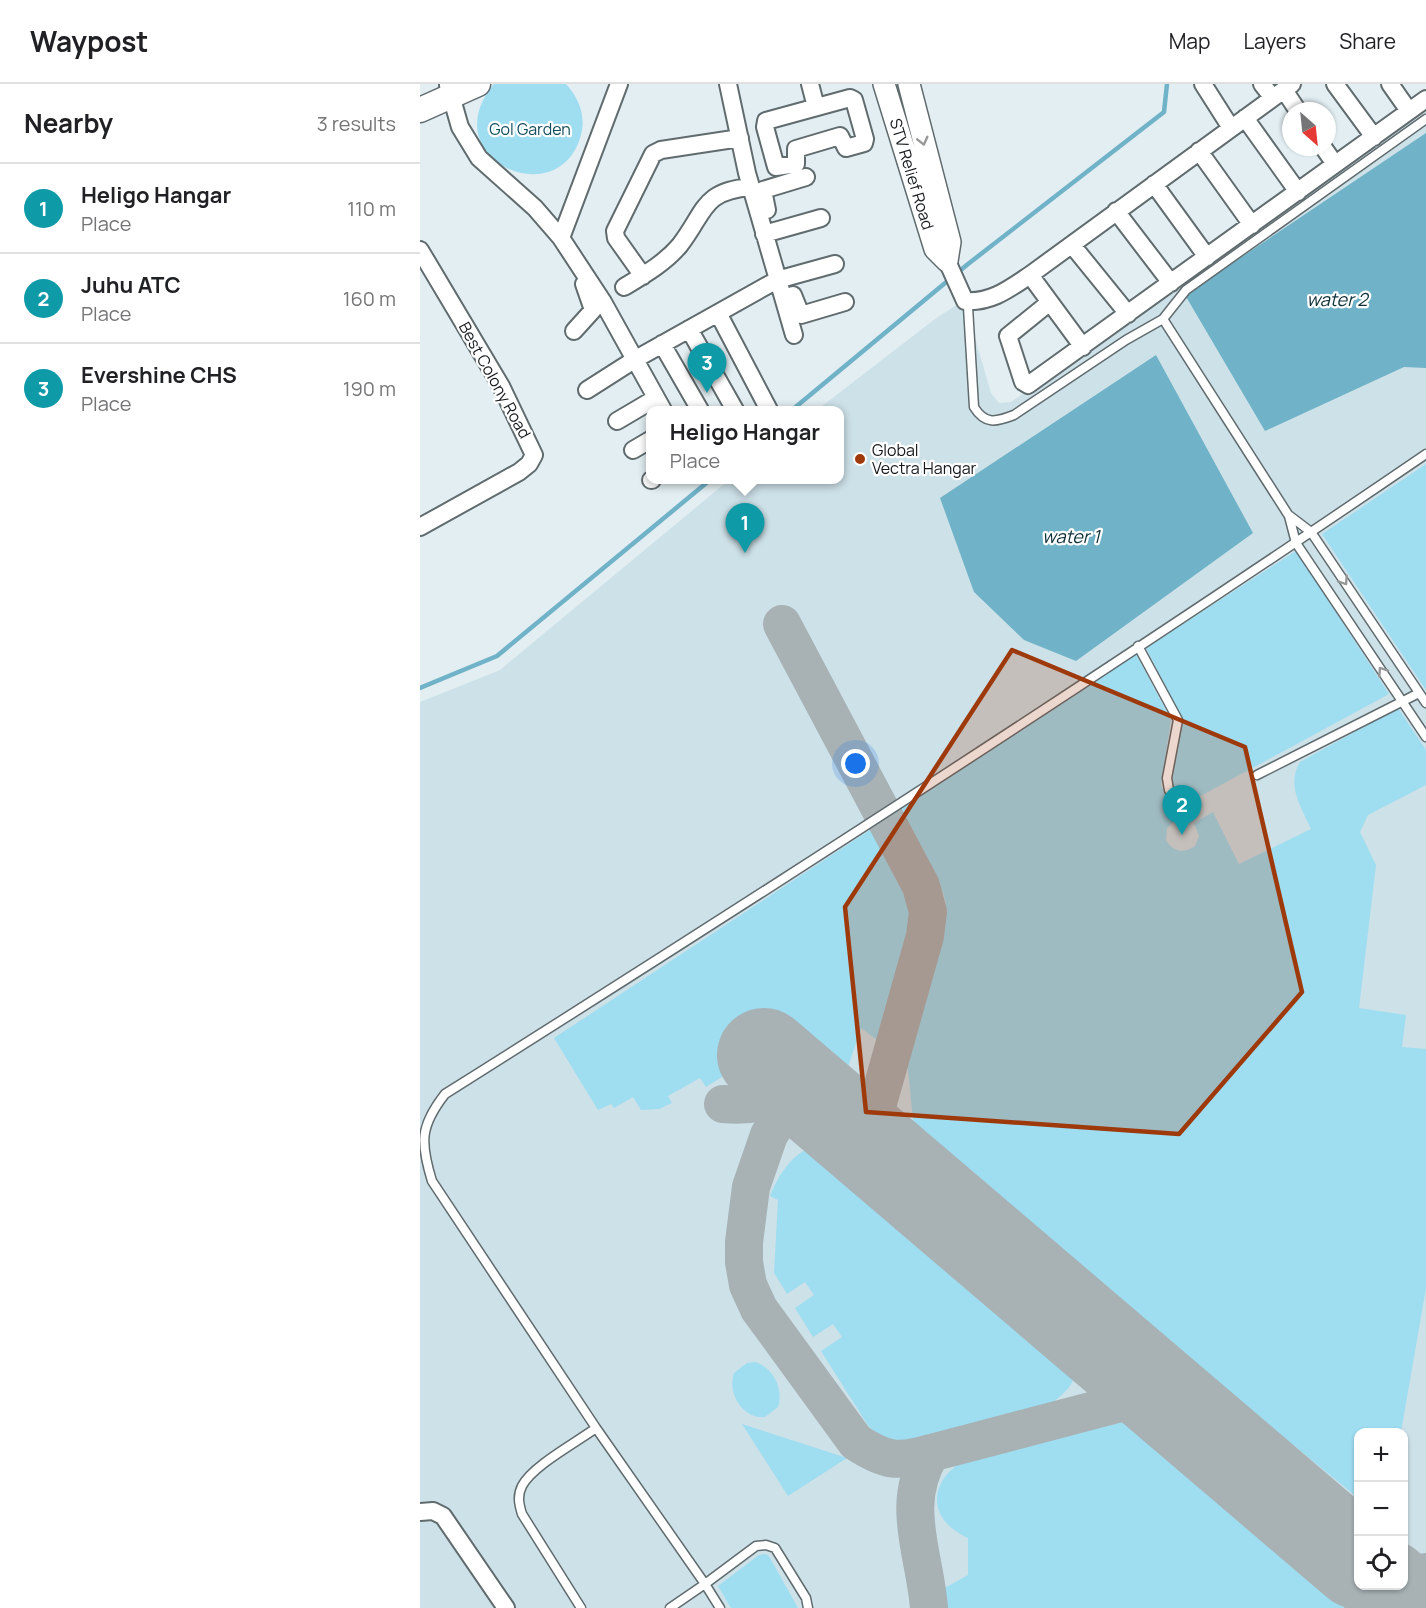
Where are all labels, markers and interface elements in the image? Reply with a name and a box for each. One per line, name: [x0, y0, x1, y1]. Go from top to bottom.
text: Waypost: [30, 22, 149, 60]
text: Map: [1169, 27, 1210, 55]
text: Layers: [1243, 27, 1306, 55]
text: Share: [1339, 27, 1396, 55]
north arrow: [1282, 102, 1336, 156]
text: Nearby: [24, 105, 113, 141]
text: 3 results: [317, 110, 396, 137]
street label: STV Relief Road: [885, 116, 939, 232]
park label: Gol Garden: [489, 118, 571, 140]
one-way arrow: [916, 135, 929, 145]
text: Heligo Hangar: [81, 180, 231, 210]
text: 1: [39, 195, 48, 222]
text: 110 m: [347, 195, 396, 222]
text: Place: [81, 210, 131, 237]
text: Juhu ATC: [81, 270, 181, 300]
text: 2: [38, 285, 49, 312]
text: 160 m: [343, 285, 396, 312]
water label: water 2: [1307, 287, 1369, 311]
text: Place: [81, 300, 131, 327]
street label: Best Colony Road: [454, 318, 536, 442]
pin: 3: [688, 344, 726, 393]
text: Evershine CHS: [81, 360, 237, 390]
text: 3: [38, 375, 49, 402]
text: 190 m: [343, 375, 396, 402]
text: Place: [81, 390, 131, 417]
popup: [646, 406, 844, 484]
text: Heligo Hangar: [670, 417, 820, 447]
place label: Global Vectra Hangar: [872, 439, 977, 479]
text: Place: [670, 447, 720, 474]
marker: Global Vectra Hangar: [853, 452, 867, 466]
pin: 1: [726, 504, 764, 553]
water label: water 1: [1042, 524, 1102, 548]
one-way arrow: [1337, 574, 1348, 585]
one-way arrow: [1379, 666, 1390, 677]
your location: [841, 749, 870, 778]
pin: 2: [1162, 786, 1202, 835]
map controls: [1354, 1428, 1408, 1590]
button: +: [1354, 1428, 1408, 1482]
button: −: [1354, 1482, 1408, 1536]
button: locate: [1354, 1536, 1408, 1590]

